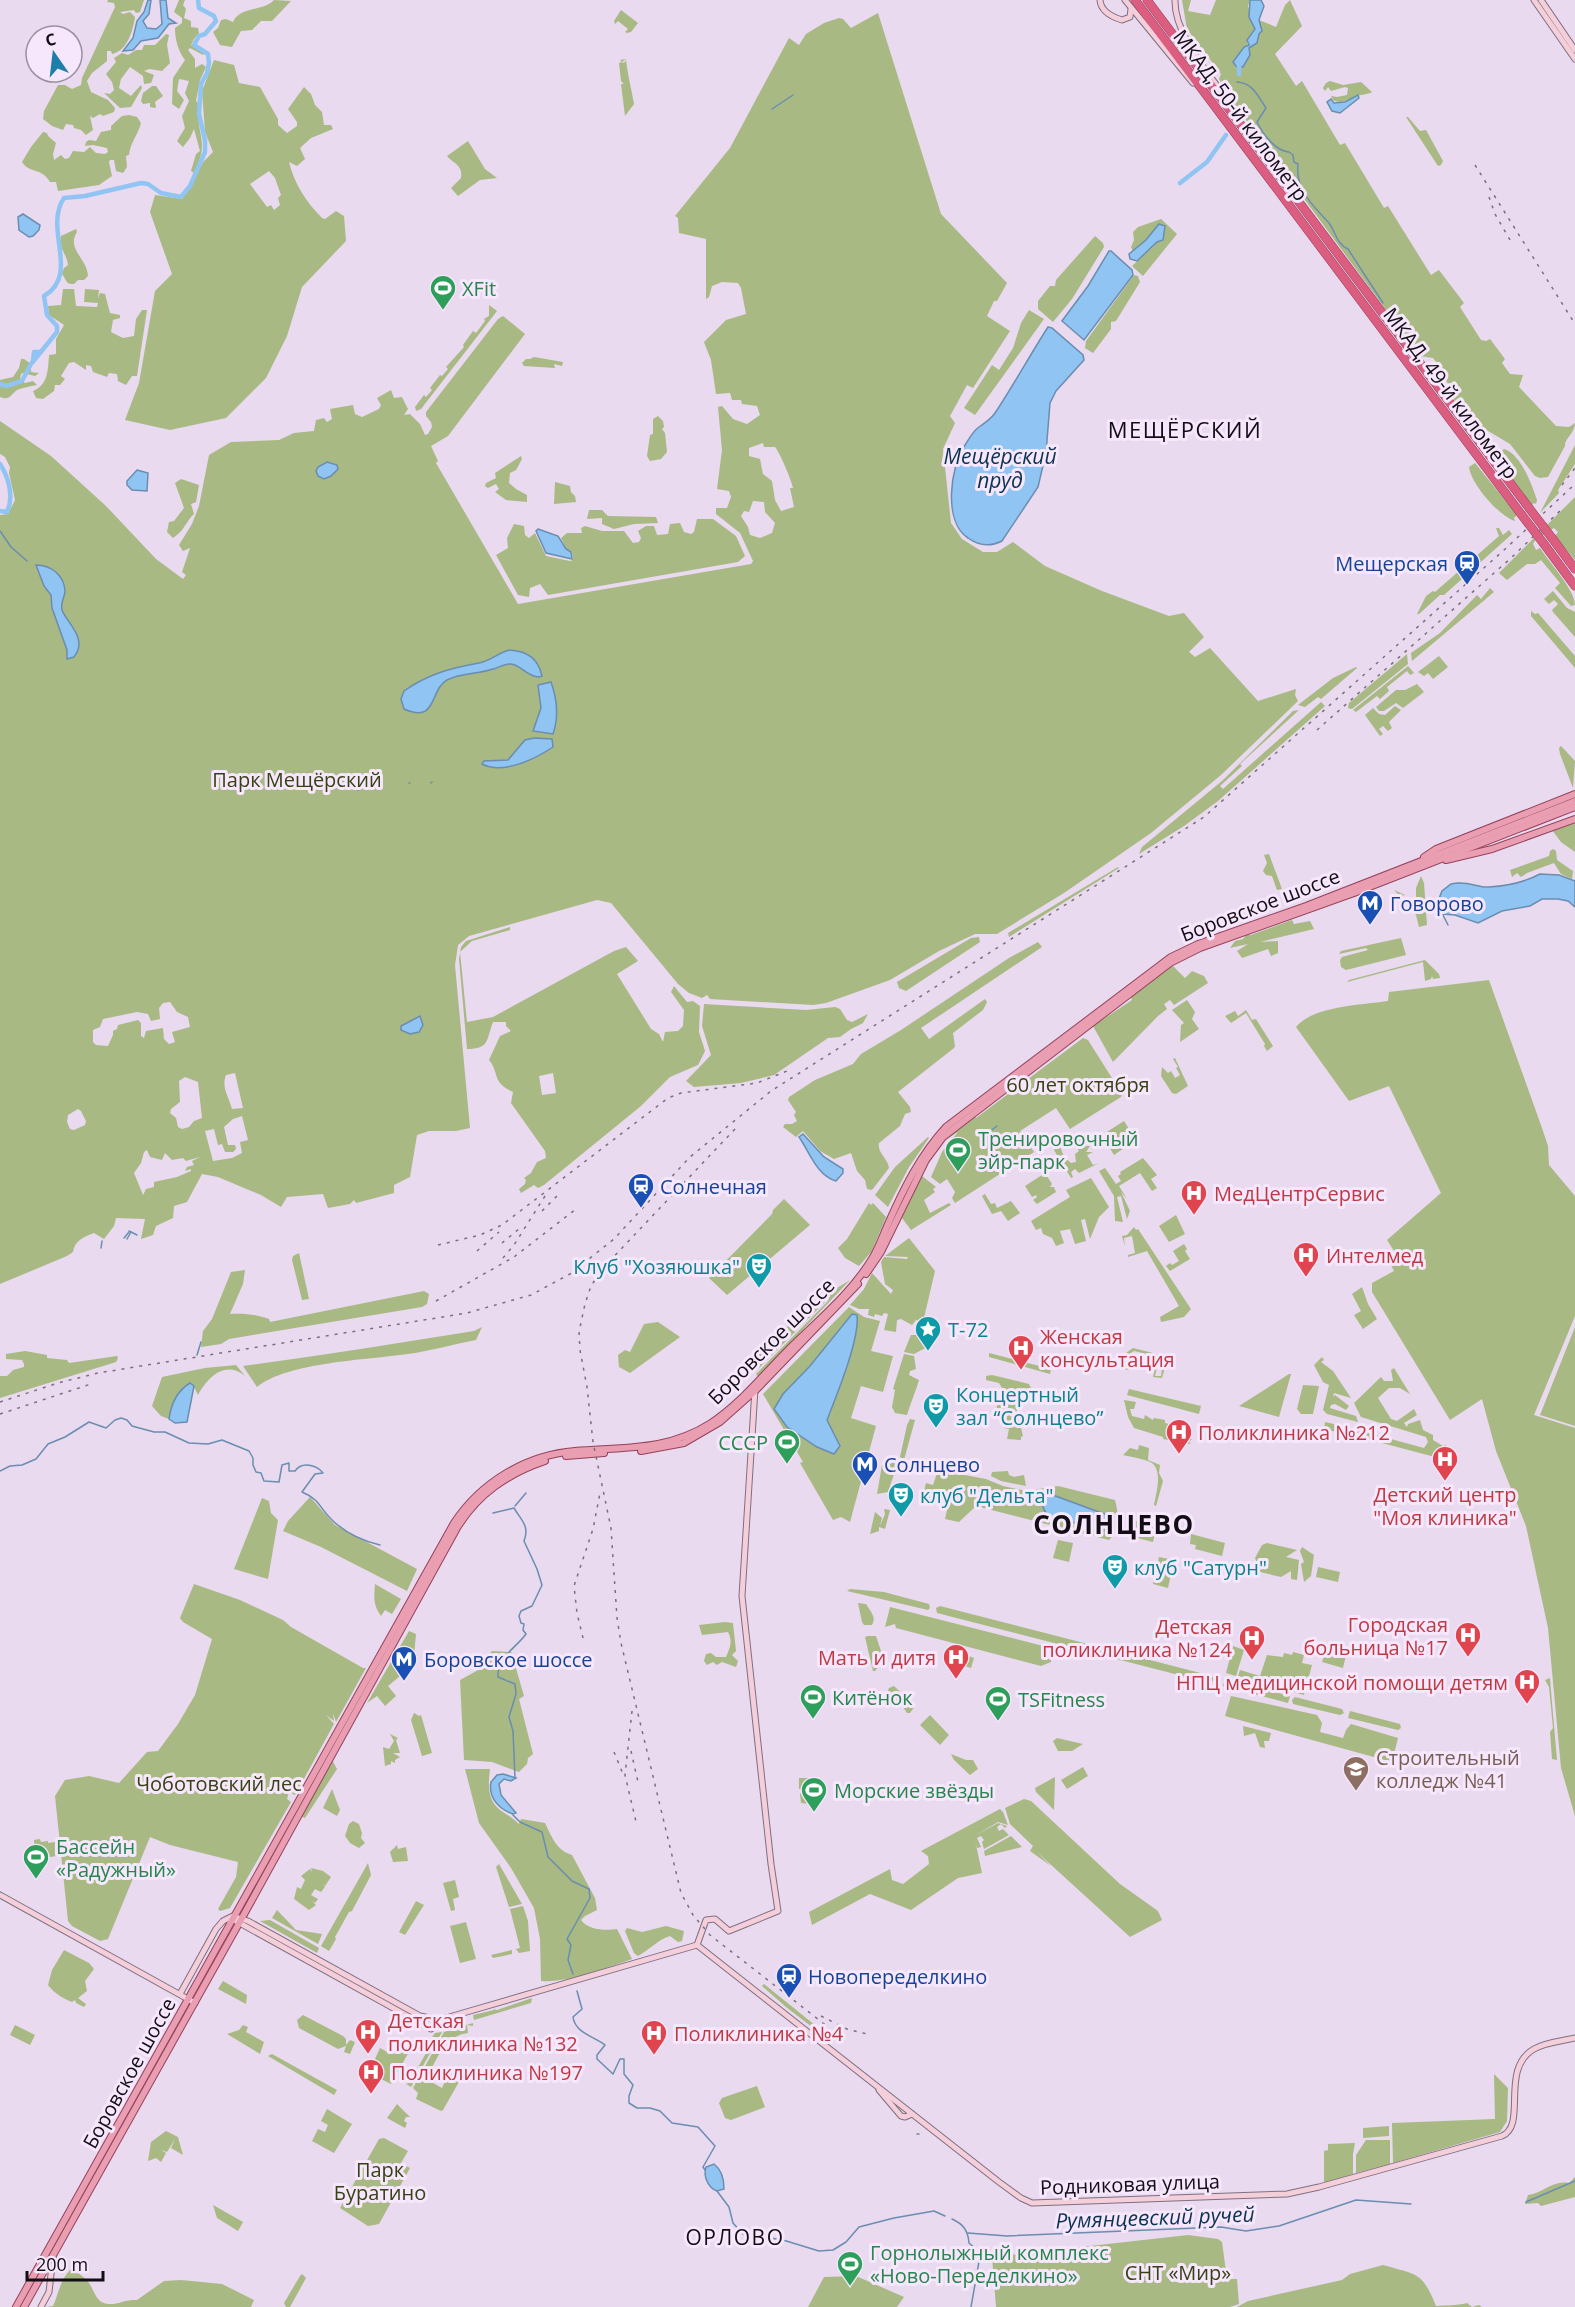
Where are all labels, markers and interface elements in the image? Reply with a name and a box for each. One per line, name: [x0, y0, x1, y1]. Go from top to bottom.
north arrow: [24, 24, 84, 84]
street label: МКАД, 50-й километр: [1168, 24, 1314, 206]
text: С: [43, 28, 58, 51]
sports icon: XFit: [428, 273, 458, 311]
place label: XFit: [462, 275, 496, 302]
street label: МКАД, 49-й километр: [1378, 302, 1524, 484]
district label: МЕЩЁРСКИЙ: [1108, 414, 1262, 444]
water label: Мещёрский пруд: [943, 442, 1057, 494]
station icon: Мещерская: [1452, 548, 1482, 586]
place label: Мещерская: [1335, 550, 1448, 577]
park label: Парк Мещёрский: [212, 766, 382, 793]
street label: Боровское шоссе: [1176, 862, 1344, 948]
metro station icon: Говорово: [1355, 888, 1385, 926]
place label: Говорово: [1390, 890, 1484, 917]
park label: 60 лет октября: [1006, 1071, 1150, 1098]
place label: Тренировочный эйр-парк: [978, 1125, 1139, 1175]
sports icon: Тренировочный эйр-парк: [943, 1135, 973, 1173]
station icon: Солнечная: [626, 1171, 656, 1209]
place label: Солнечная: [660, 1173, 767, 1200]
hospital icon: МедЦентрСервис: [1179, 1178, 1209, 1216]
place label: МедЦентрСервис: [1214, 1180, 1385, 1207]
hospital icon: Интелмед: [1291, 1240, 1321, 1278]
place label: Интелмед: [1326, 1242, 1424, 1269]
theatre icon: Клуб "Хозяюшка": [744, 1251, 774, 1289]
place label: Клуб "Хозяюшка": [573, 1253, 740, 1280]
street label: Боровское шоссе: [702, 1272, 840, 1410]
place icon: Т-72: [913, 1314, 943, 1352]
place label: Т-72: [948, 1316, 988, 1343]
place label: Женская консультация: [1040, 1323, 1175, 1373]
hospital icon: Женская консультация: [1006, 1333, 1036, 1371]
place label: Концертный зал “Солнцево”: [956, 1381, 1103, 1431]
theatre icon: Концертный зал “Солнцево”: [921, 1391, 951, 1429]
hospital icon: Поликлиника №212: [1164, 1417, 1194, 1455]
place label: Поликлиника №212: [1198, 1419, 1390, 1446]
sports icon: СССР: [772, 1427, 802, 1465]
place label: СССР: [718, 1429, 768, 1456]
hospital icon: Детский центр "Моя клиника": [1430, 1444, 1460, 1482]
metro station icon: Солнцево: [850, 1449, 880, 1487]
place label: Солнцево: [884, 1451, 980, 1478]
theatre icon: клуб "Дельта": [886, 1480, 916, 1518]
place label: Детский центр "Моя клиника": [1373, 1481, 1517, 1531]
place label: клуб "Дельта": [920, 1482, 1054, 1509]
district label: СОЛНЦЕВО: [1033, 1506, 1195, 1542]
theatre icon: клуб "Сатурн": [1100, 1552, 1130, 1590]
place label: клуб "Сатурн": [1134, 1554, 1267, 1581]
place label: Городская больница №17: [1303, 1611, 1448, 1661]
place label: Детская поликлиника №124: [1042, 1613, 1233, 1663]
hospital icon: Городская больница №17: [1453, 1620, 1483, 1658]
hospital icon: Детская поликлиника №124: [1237, 1623, 1267, 1661]
hospital icon: Мать и дитя: [941, 1642, 971, 1680]
metro station icon: Боровское шоссе: [389, 1644, 419, 1682]
place label: Мать и дитя: [818, 1644, 936, 1671]
place label: Боровское шоссе: [424, 1646, 593, 1673]
hospital icon: НПЦ медицинской помощи детям: [1512, 1667, 1542, 1705]
place label: НПЦ медицинской помощи детям: [1176, 1669, 1508, 1696]
sports icon: Китёнок: [798, 1682, 828, 1720]
place label: Китёнок: [832, 1684, 913, 1711]
sports icon: TSFitness: [983, 1684, 1013, 1722]
place label: TSFitness: [1018, 1686, 1105, 1713]
place label: Строительный колледж №41: [1376, 1744, 1520, 1794]
school or university icon: Строительный колледж №41: [1341, 1754, 1371, 1792]
park label: Чоботовский лес: [136, 1770, 302, 1797]
sports icon: Морские звёзды: [799, 1775, 829, 1813]
place label: Морские звёзды: [834, 1777, 994, 1804]
place label: Бассейн «Радужный»: [56, 1833, 176, 1883]
sports icon: Бассейн «Радужный»: [21, 1842, 51, 1880]
station icon: Новопеределкино: [774, 1961, 804, 1999]
place label: Новопеределкино: [808, 1963, 987, 1990]
street label: Боровское шоссе: [76, 1993, 182, 2153]
place label: Детская поликлиника №132: [388, 2007, 578, 2057]
hospital icon: Детская поликлиника №132: [353, 2017, 383, 2055]
hospital icon: Поликлиника №4: [639, 2018, 669, 2056]
place label: Поликлиника №4: [674, 2020, 844, 2047]
hospital icon: Поликлиника №197: [356, 2057, 386, 2095]
place label: Поликлиника №197: [391, 2059, 583, 2086]
park label: Парк Буратино: [334, 2156, 426, 2206]
street label: Родниковая улица: [1040, 2167, 1220, 2201]
water label: Румянцевский ручей: [1055, 2200, 1255, 2234]
district label: ОРЛОВО: [686, 2223, 784, 2251]
place label: Горнолыжный комплекс «Ново-Переделкино»: [870, 2239, 1109, 2289]
scale bar: [27, 2244, 104, 2282]
sports icon: Горнолыжный комплекс «Ново-Переделкино»: [835, 2249, 865, 2287]
text: 200 m: [36, 2252, 88, 2276]
park label: СНТ «Мир»: [1125, 2259, 1231, 2286]

